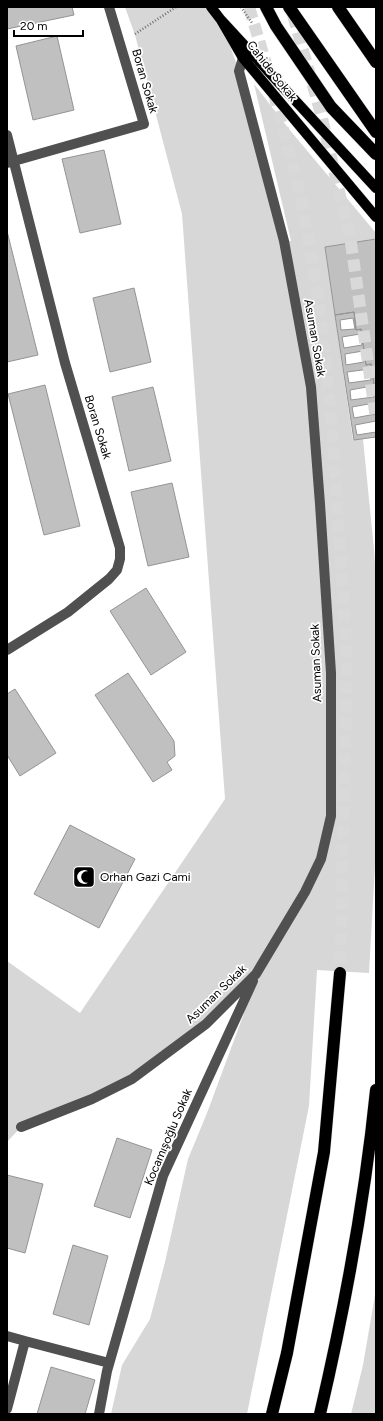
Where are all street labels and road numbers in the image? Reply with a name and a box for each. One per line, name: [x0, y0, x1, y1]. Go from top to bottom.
street label: Cahide Sokak: [244, 38, 300, 104]
street label: Boran Sokak: [129, 47, 161, 115]
street label: Asuman Sokak: [301, 298, 329, 378]
street label: Boran Sokak: [82, 393, 114, 461]
street label: Asuman Sokak: [308, 623, 324, 702]
street label: Asuman Sokak: [183, 962, 249, 1026]
street label: Kocamışoğlu Sokak: [141, 1086, 195, 1187]

